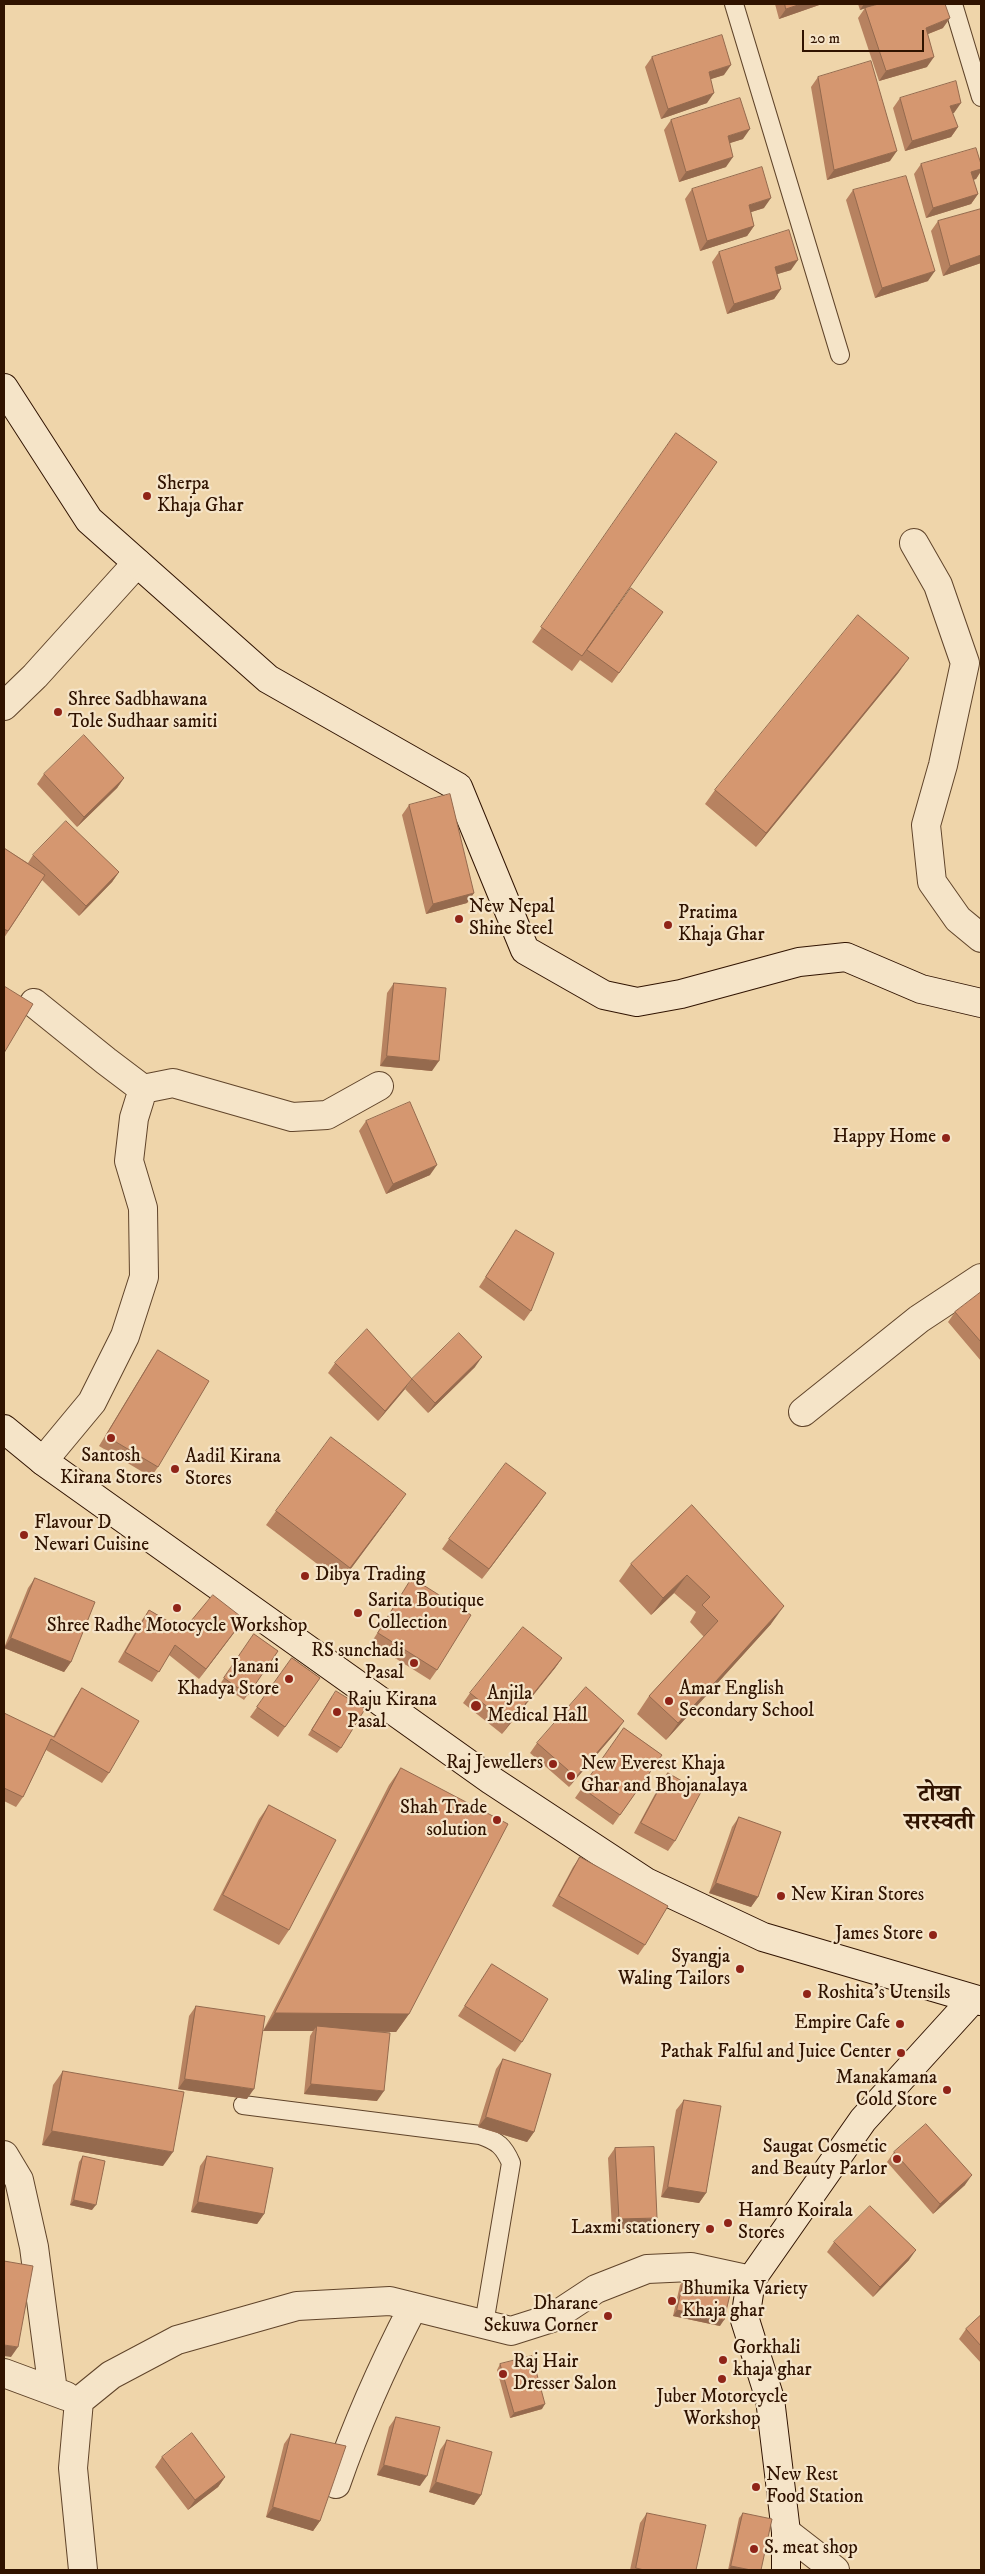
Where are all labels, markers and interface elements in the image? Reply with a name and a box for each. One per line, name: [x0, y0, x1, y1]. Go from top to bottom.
scale bar: [805, 20, 928, 52]
text: 20 m: [810, 29, 840, 48]
place label: Sherpa Khaja Ghar: [157, 474, 243, 518]
marker: Sherpa Khaja Ghar: [141, 490, 153, 502]
place label: Shree Sadbhawana Tole Sudhaar samiti: [68, 690, 217, 734]
marker: Shree Sadbhawana Tole Sudhaar samiti: [52, 706, 64, 718]
place label: New Nepal Shine Steel: [469, 897, 555, 941]
place label: Pratima Khaja Ghar: [678, 903, 764, 947]
marker: New Nepal Shine Steel: [453, 913, 465, 925]
marker: Pratima Khaja Ghar: [662, 919, 674, 931]
place label: Happy Home: [833, 1127, 936, 1149]
marker: Happy Home: [940, 1132, 952, 1144]
marker: Santosh Kirana Stores: [105, 1432, 117, 1444]
place label: Santosh Kirana Stores: [60, 1446, 162, 1490]
place label: Aadil Kirana Stores: [185, 1447, 281, 1491]
marker: Aadil Kirana Stores: [169, 1463, 181, 1475]
place label: Flavour D Newari Cuisine: [34, 1513, 149, 1557]
marker: Flavour D Newari Cuisine: [18, 1529, 30, 1541]
place label: Dibya Trading: [315, 1565, 425, 1587]
marker: Dibya Trading: [299, 1570, 311, 1582]
place label: Sarita Boutique Collection: [368, 1591, 484, 1635]
marker: Shree Radhe Motocycle Workshop: [171, 1602, 183, 1614]
marker: Sarita Boutique Collection: [352, 1607, 364, 1619]
place label: Shree Radhe Motocycle Workshop: [47, 1616, 307, 1638]
place label: RS sunchadi Pasal: [311, 1641, 404, 1685]
place label: Janani Khadya Store: [177, 1657, 279, 1701]
marker: RS sunchadi Pasal: [408, 1657, 420, 1669]
marker: Janani Khadya Store: [283, 1673, 295, 1685]
place label: Amar English Secondary School: [679, 1679, 814, 1723]
place label: Anjila Medical Hall: [487, 1684, 588, 1728]
place label: Raju Kirana Pasal: [347, 1690, 437, 1734]
marker: Amar English Secondary School: [663, 1695, 675, 1707]
marker: Anjila Medical Hall: [469, 1699, 483, 1713]
marker: Raju Kirana Pasal: [331, 1706, 343, 1718]
place label: Raj Jewellers: [446, 1753, 543, 1775]
place label: New Everest Khaja Ghar and Bhojanalaya: [581, 1754, 747, 1798]
marker: Raj Jewellers: [547, 1758, 559, 1770]
marker: New Everest Khaja Ghar and Bhojanalaya: [565, 1770, 577, 1782]
district label: टोखा सरस्वती: [904, 1782, 974, 1838]
place label: Shah Trade solution: [400, 1798, 487, 1842]
marker: Shah Trade solution: [491, 1814, 503, 1826]
place label: New Kiran Stores: [791, 1885, 924, 1907]
marker: New Kiran Stores: [775, 1890, 787, 1902]
place label: James Store: [835, 1924, 923, 1946]
marker: James Store: [927, 1929, 939, 1941]
place label: Syangja Waling Tailors: [618, 1947, 730, 1991]
marker: Syangja Waling Tailors: [734, 1963, 746, 1975]
place label: Roshita's Utensils: [817, 1983, 950, 2005]
marker: Roshita's Utensils: [801, 1988, 813, 2000]
place label: Empire Cafe: [794, 2013, 890, 2035]
marker: Empire Cafe: [894, 2018, 906, 2030]
place label: Pathak Falful and Juice Center: [660, 2042, 891, 2064]
marker: Pathak Falful and Juice Center: [895, 2047, 907, 2059]
place label: Manakamana Cold Store: [836, 2068, 937, 2112]
marker: Manakamana Cold Store: [941, 2084, 953, 2096]
place label: Saugat Cosmetic and Beauty Parlor: [751, 2137, 887, 2181]
marker: Saugat Cosmetic and Beauty Parlor: [891, 2153, 903, 2165]
place label: Hamro Koirala Stores: [738, 2201, 853, 2245]
marker: Hamro Koirala Stores: [722, 2217, 734, 2229]
place label: Laxmi stationery: [571, 2218, 700, 2240]
marker: Laxmi stationery: [704, 2223, 716, 2235]
place label: Bhumika Variety Khaja ghar: [682, 2279, 808, 2323]
place label: Dharane Sekuwa Corner: [484, 2294, 598, 2338]
marker: Bhumika Variety Khaja ghar: [666, 2295, 678, 2307]
marker: Dharane Sekuwa Corner: [602, 2310, 614, 2322]
place label: Gorkhali khaja ghar: [733, 2338, 812, 2382]
place label: Raj Hair Dresser Salon: [513, 2352, 617, 2396]
marker: Gorkhali khaja ghar: [717, 2354, 729, 2366]
marker: Raj Hair Dresser Salon: [497, 2368, 509, 2380]
marker: Juber Motorcycle Workshop: [716, 2373, 728, 2385]
place label: Juber Motorcycle Workshop: [656, 2387, 788, 2431]
place label: New Rest Food Station: [766, 2465, 863, 2509]
marker: New Rest Food Station: [750, 2481, 762, 2493]
place label: S. meat shop: [764, 2538, 858, 2560]
marker: S. meat shop: [748, 2543, 760, 2555]

